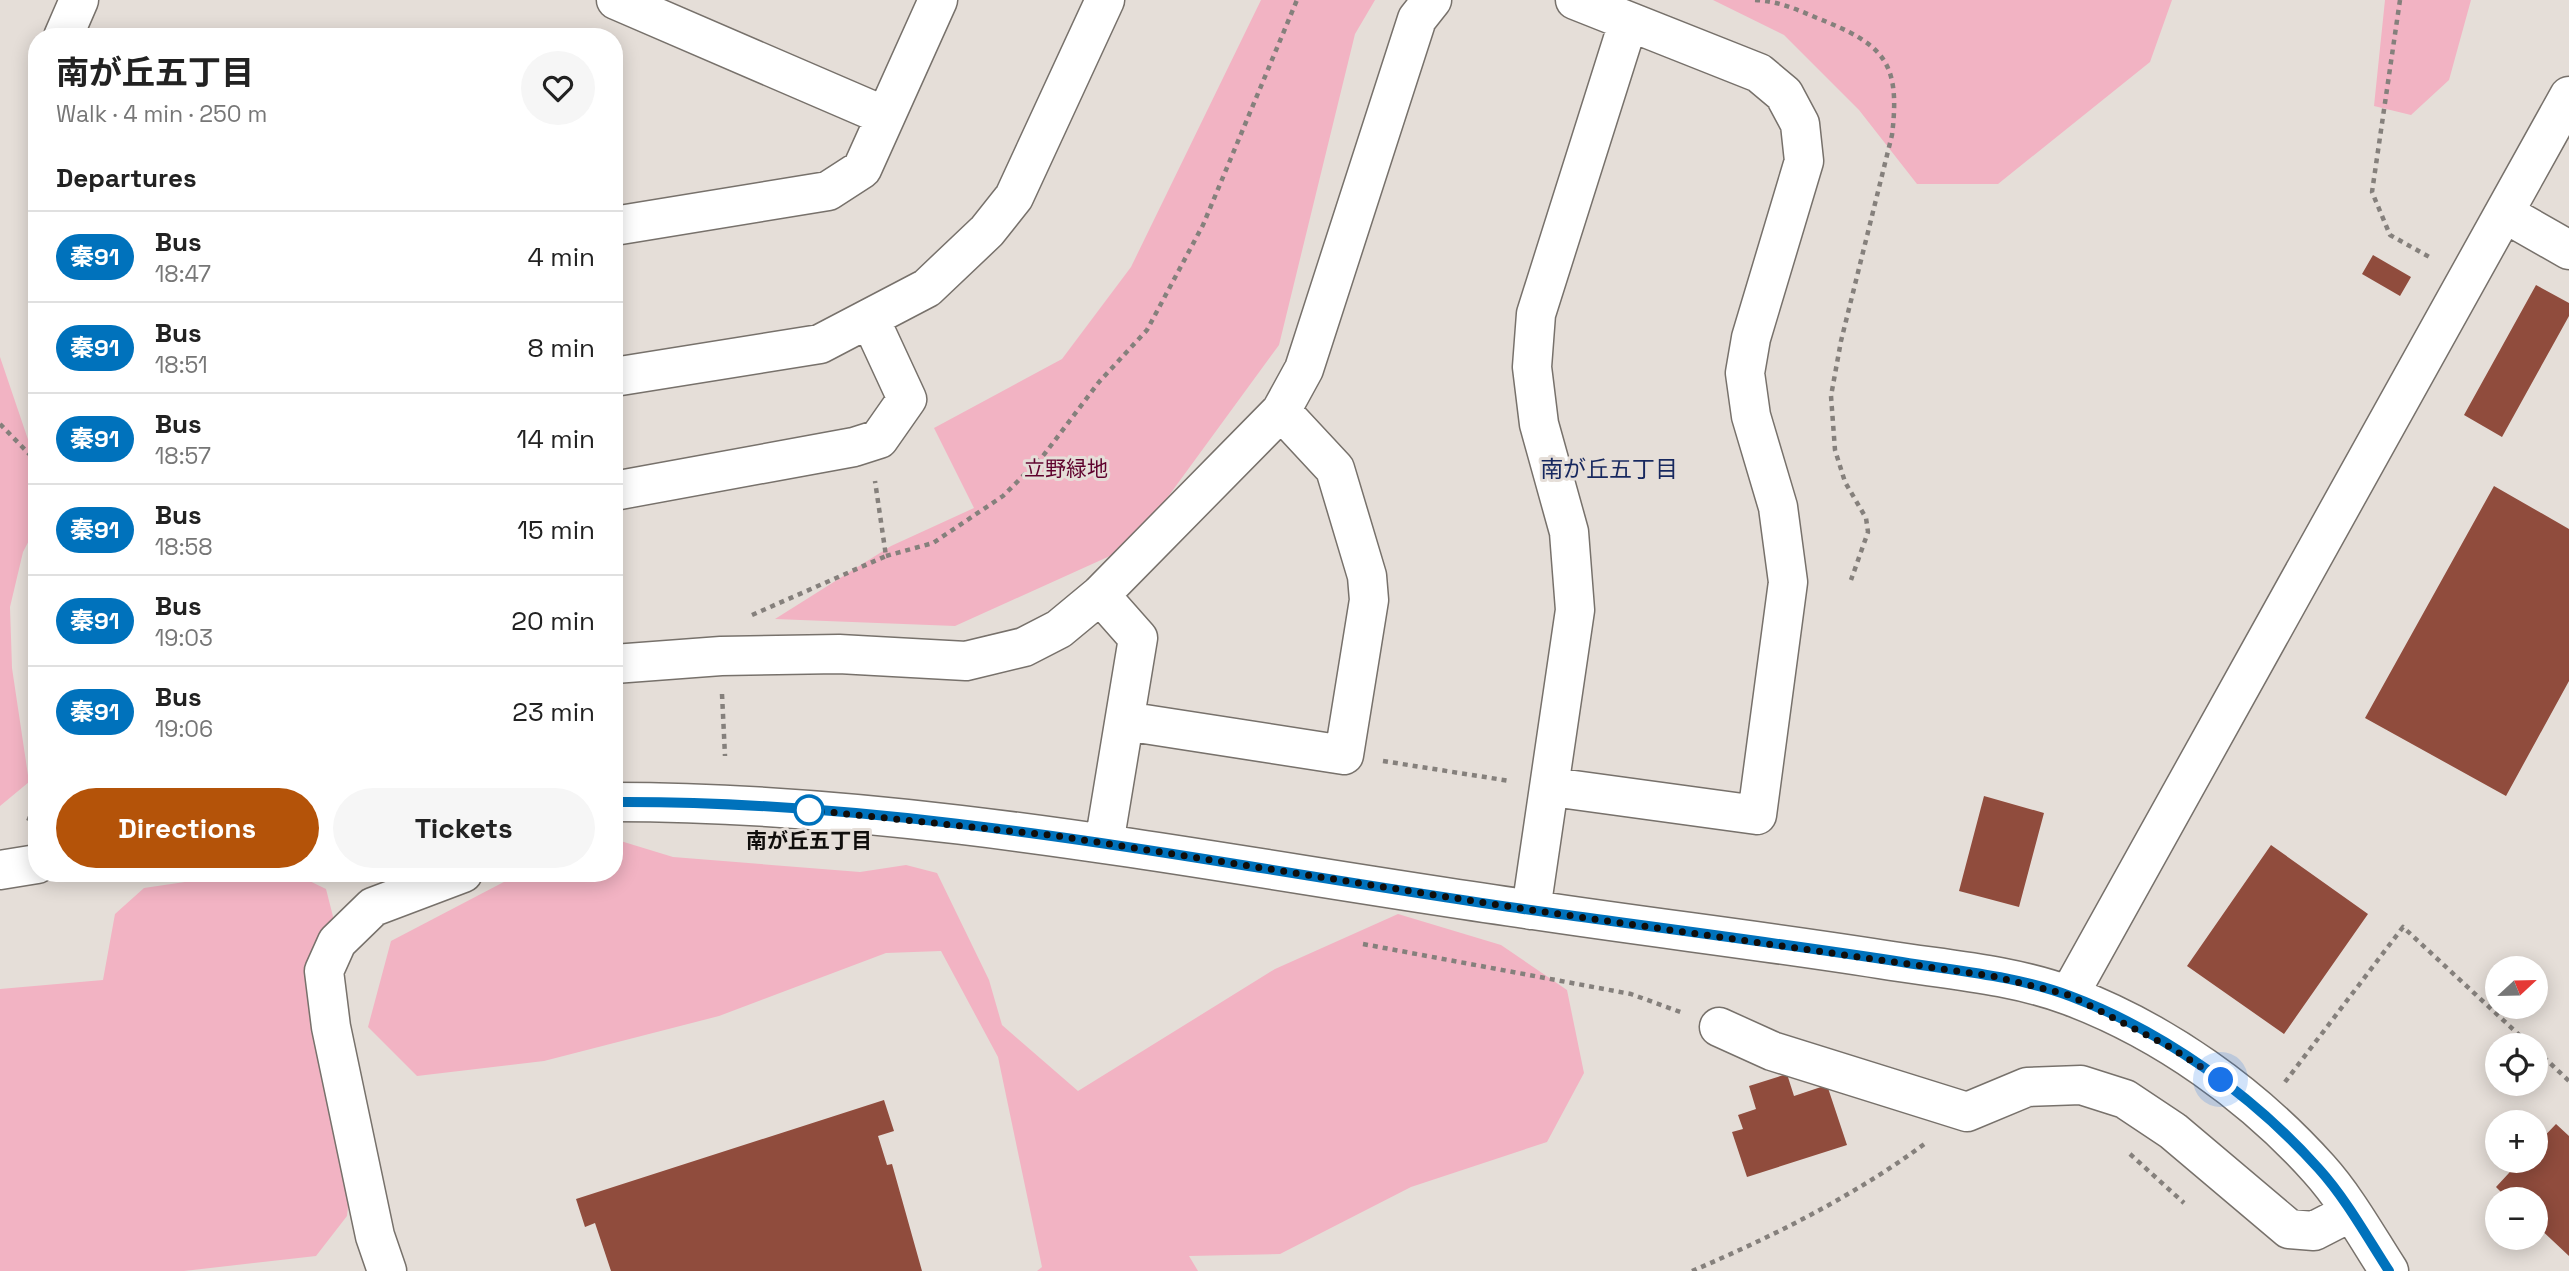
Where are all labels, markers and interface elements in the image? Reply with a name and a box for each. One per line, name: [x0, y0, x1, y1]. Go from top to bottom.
button: heart: [521, 51, 595, 125]
text: 南が丘五丁目: [56, 52, 254, 94]
text: Walk · 4 min · 250 m: [56, 99, 267, 129]
text: Departures: [56, 161, 197, 195]
text: Bus: [155, 225, 202, 259]
text: 4 min: [527, 240, 595, 274]
text: 秦91: [70, 241, 120, 272]
text: 18:47: [155, 259, 211, 289]
text: Bus: [155, 316, 202, 350]
text: 8 min: [527, 331, 595, 365]
text: 秦91: [70, 332, 120, 363]
text: 18:51: [155, 350, 208, 380]
text: Bus: [155, 407, 202, 441]
text: 14 min: [517, 422, 595, 456]
text: 秦91: [70, 423, 120, 454]
text: 18:57: [155, 441, 211, 471]
district label: 南が丘五丁目: [1540, 454, 1678, 484]
park label: 立野緑地: [1024, 455, 1108, 482]
text: Bus: [155, 498, 202, 532]
text: 15 min: [517, 513, 595, 547]
text: 秦91: [70, 514, 120, 545]
text: 18:58: [155, 532, 213, 562]
text: Bus: [155, 589, 202, 623]
text: 20 min: [511, 604, 595, 638]
text: 秦91: [70, 605, 120, 636]
text: 19:03: [155, 623, 213, 653]
text: Bus: [155, 680, 202, 714]
text: 23 min: [512, 695, 595, 729]
text: 秦91: [70, 696, 120, 727]
text: 19:06: [155, 714, 213, 744]
button: Directions: [56, 788, 319, 868]
button: Tickets: [333, 788, 595, 868]
marker: 南が丘五丁目: [794, 795, 824, 825]
place label: 南が丘五丁目: [746, 827, 872, 854]
north arrow: [2485, 956, 2548, 1018]
map controls: [2485, 956, 2548, 1250]
button: locate: [2485, 1033, 2548, 1096]
your location: [2203, 1062, 2238, 1097]
button: +: [2485, 1110, 2548, 1173]
button: −: [2485, 1187, 2548, 1250]

